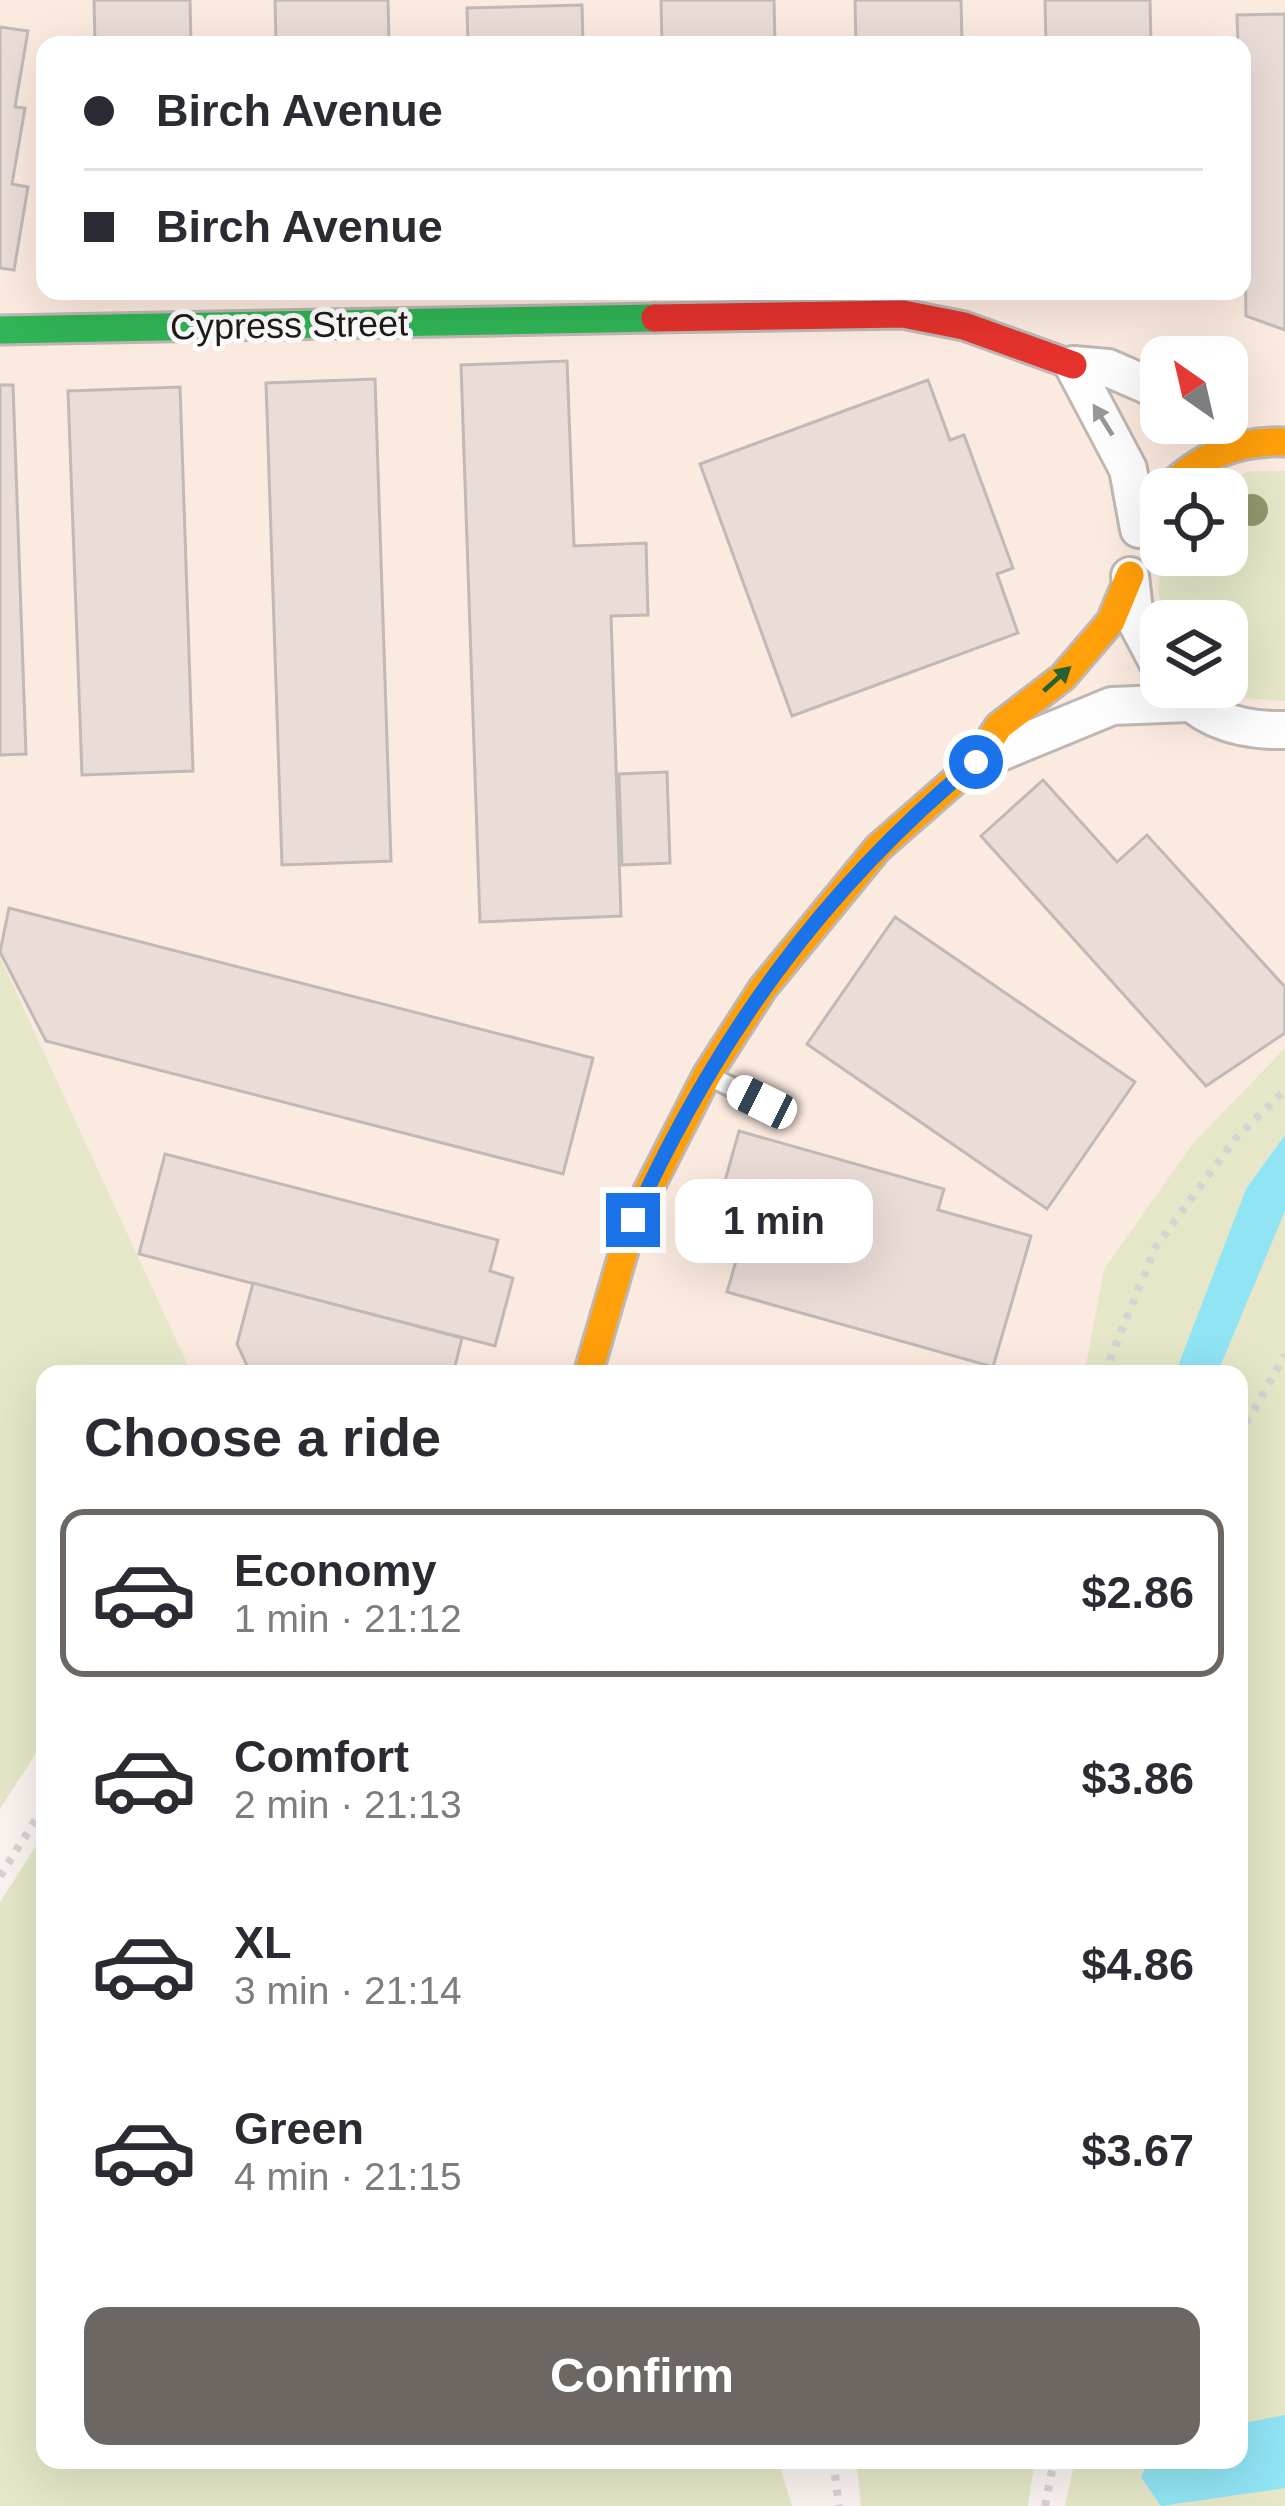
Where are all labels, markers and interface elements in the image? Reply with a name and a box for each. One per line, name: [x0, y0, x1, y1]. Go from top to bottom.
text: Birch Avenue: [156, 85, 443, 136]
text: Birch Avenue: [156, 201, 443, 252]
street label: Cypress Street: [170, 302, 408, 348]
north arrow: [1140, 336, 1248, 444]
map controls: [1140, 336, 1248, 708]
one-way arrow: [1093, 403, 1115, 436]
button: locate: [1140, 468, 1248, 576]
button: layers: [1140, 600, 1248, 708]
one-way arrow: [1043, 666, 1072, 693]
route start: [949, 735, 1003, 789]
car: [722, 1070, 802, 1134]
callout: 1 min: [675, 1178, 873, 1262]
route end: [606, 1193, 660, 1247]
text: 1 min: [723, 1199, 825, 1242]
text: Choose a ride: [84, 1407, 441, 1467]
icon: car: [90, 1539, 198, 1647]
text: Economy: [234, 1545, 437, 1596]
text: $2.86: [1081, 1567, 1194, 1618]
text: 1 min · 21:12: [234, 1597, 462, 1640]
icon: car: [90, 1725, 198, 1833]
text: Comfort: [234, 1731, 409, 1782]
text: $3.86: [1081, 1753, 1194, 1804]
text: 2 min · 21:13: [234, 1783, 462, 1826]
icon: car: [90, 1911, 198, 2019]
text: XL: [234, 1917, 292, 1968]
text: $4.86: [1081, 1939, 1194, 1990]
text: 3 min · 21:14: [234, 1969, 462, 2012]
icon: car: [90, 2097, 198, 2205]
text: Green: [234, 2103, 364, 2154]
text: $3.67: [1081, 2125, 1194, 2176]
text: 4 min · 21:15: [234, 2155, 462, 2198]
button: Confirm: [84, 2307, 1200, 2445]

